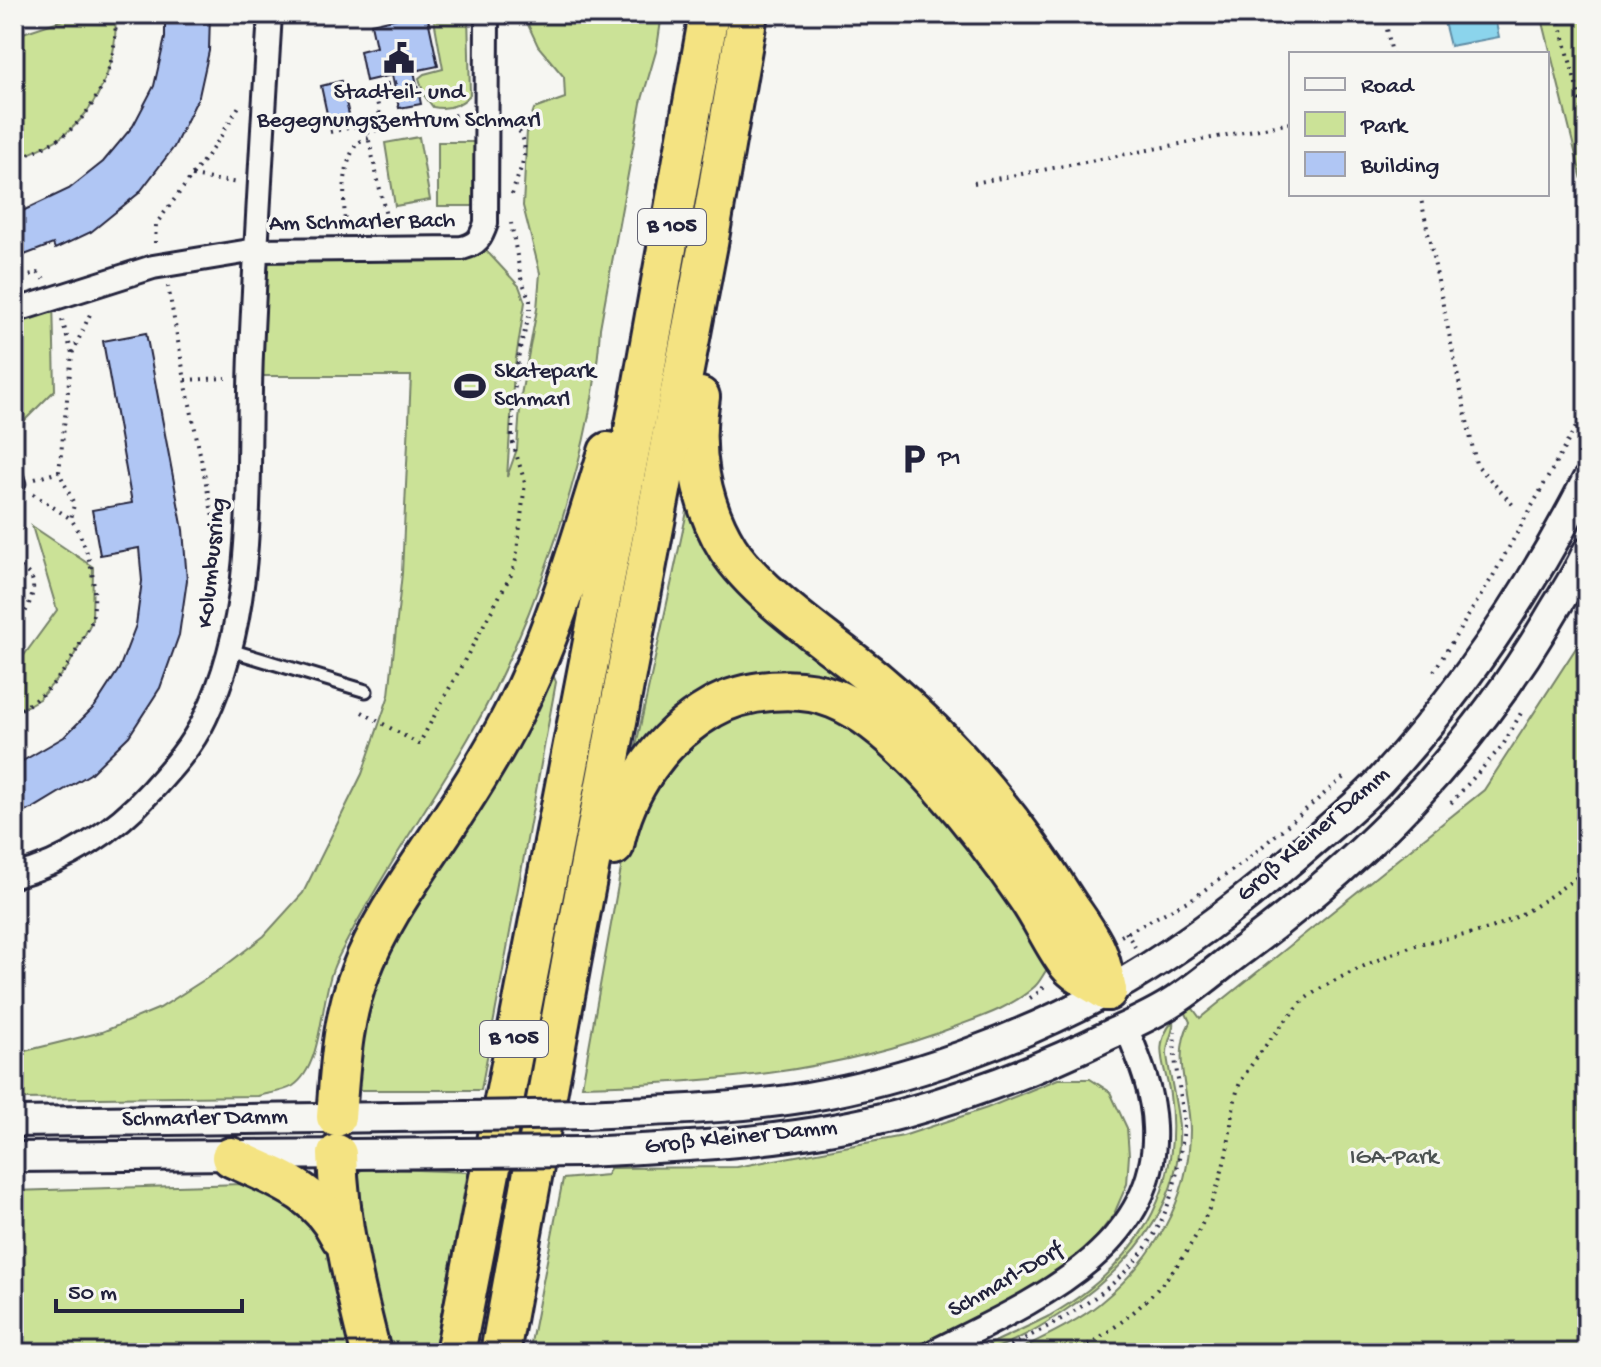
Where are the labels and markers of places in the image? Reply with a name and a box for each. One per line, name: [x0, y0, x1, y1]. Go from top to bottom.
public building icon: Stadteil- und Begegnungszentrum Schmarl: [382, 41, 416, 75]
place label: Stadteil- und Begegnungszentrum Schmarl: [256, 79, 541, 136]
place label: Skatepark Schmarl: [494, 358, 598, 415]
sports icon: Skatepark Schmarl: [453, 369, 487, 403]
parking icon: P1: [897, 442, 931, 476]
place label: P1: [937, 445, 961, 474]

